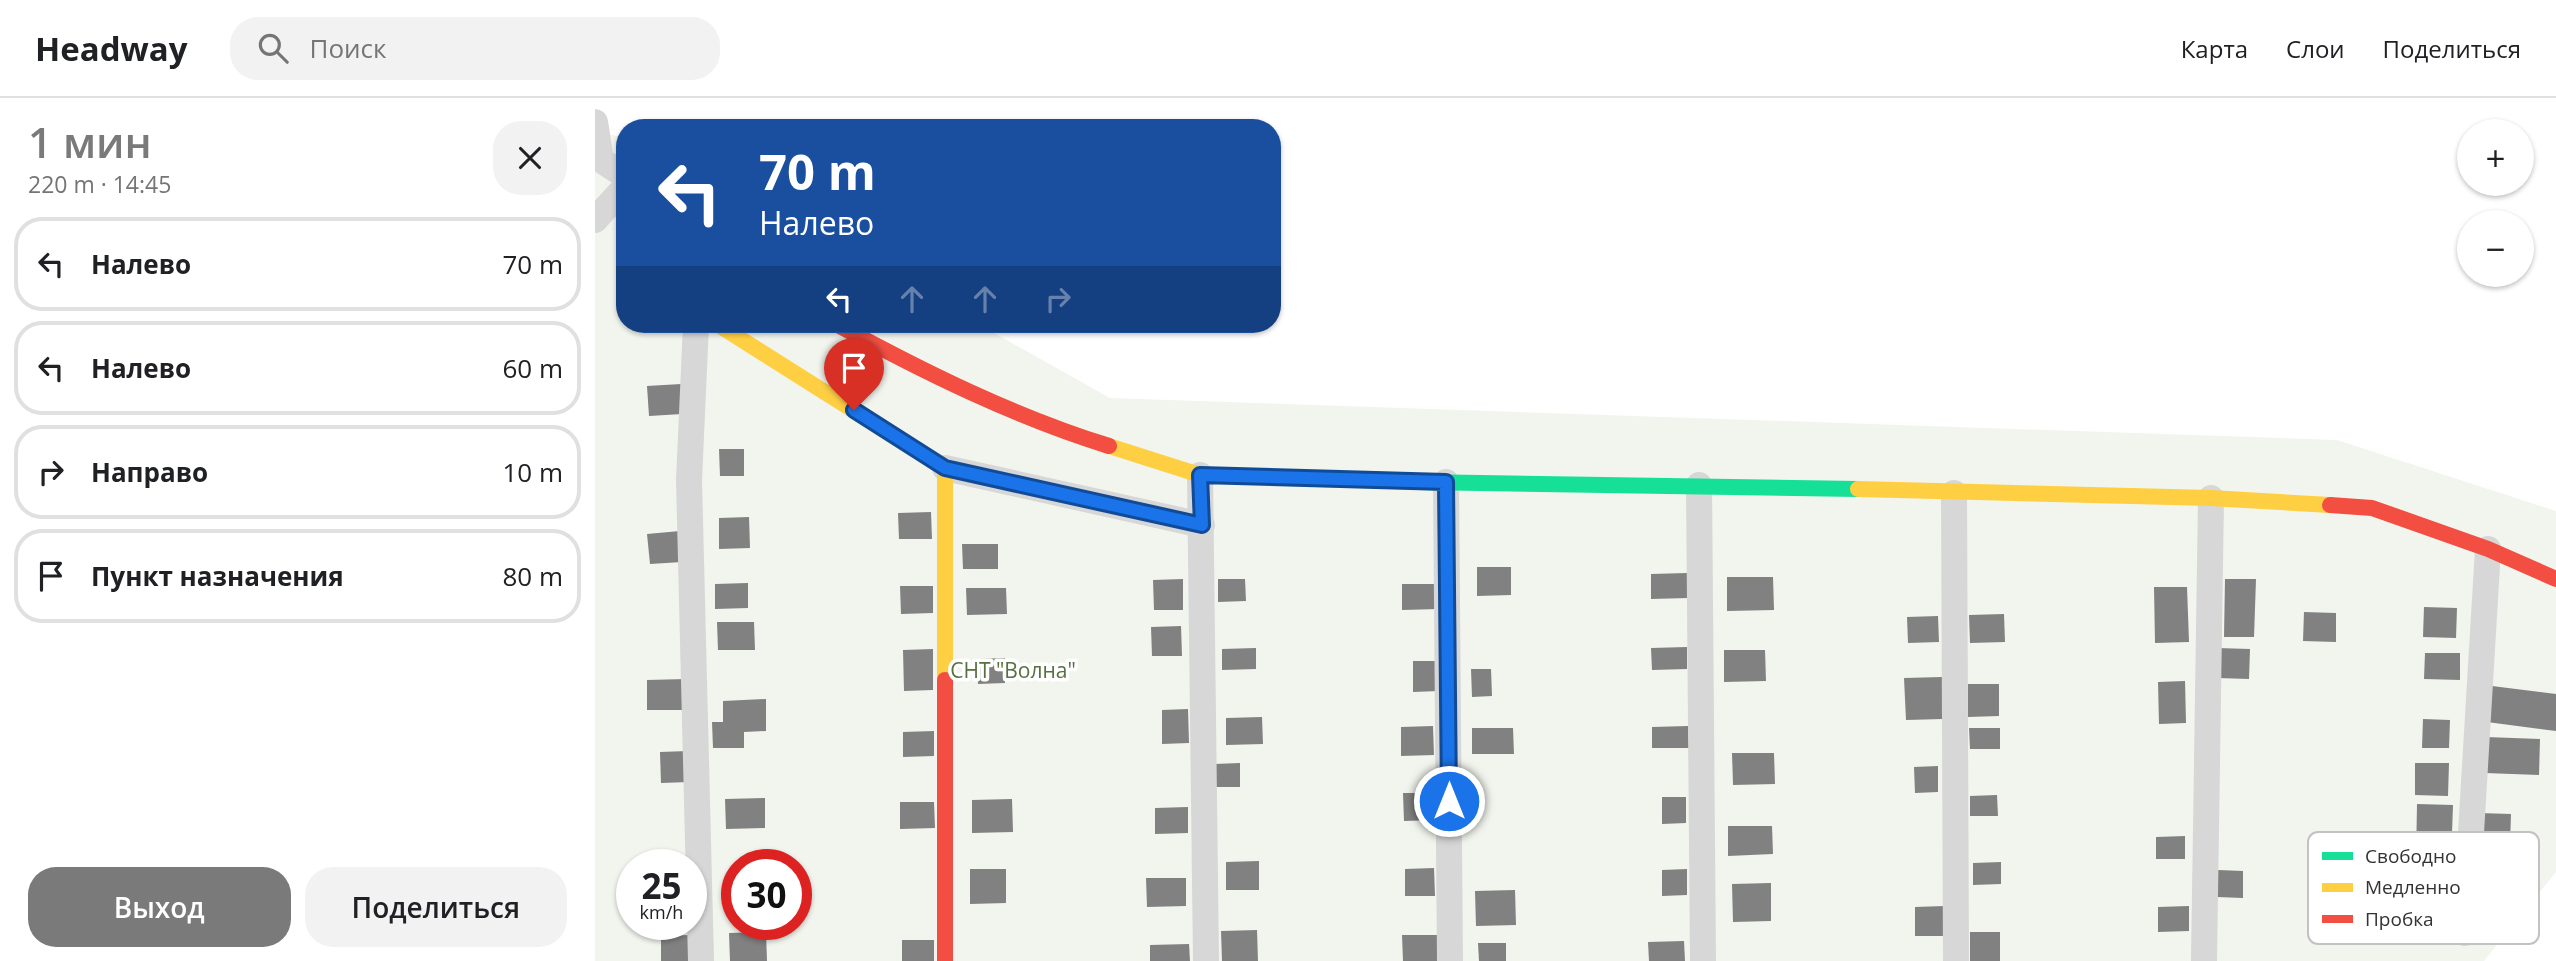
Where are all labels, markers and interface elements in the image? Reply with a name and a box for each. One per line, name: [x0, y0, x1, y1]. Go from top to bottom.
search box: [230, 17, 720, 80]
text: Headway: [35, 26, 188, 71]
icon: search: [254, 29, 292, 67]
text: Поиск: [310, 30, 387, 66]
text: Карта: [2181, 32, 2248, 65]
text: Слои: [2286, 32, 2345, 65]
text: Поделиться: [2383, 32, 2521, 65]
text: 1 мин: [28, 113, 152, 170]
map controls: [2457, 119, 2534, 287]
button: +: [2457, 119, 2534, 196]
button: close: [493, 121, 567, 195]
text: 70 m: [759, 138, 876, 204]
icon: left: [644, 147, 735, 238]
text: 220 m · 14:45: [28, 168, 171, 200]
text: Налево: [759, 201, 874, 244]
button: −: [2457, 210, 2534, 287]
icon: left: [32, 245, 70, 283]
text: Налево: [91, 246, 191, 282]
text: 70 m: [502, 246, 563, 282]
icon: left: [820, 280, 858, 318]
icon: ahead: [893, 280, 931, 318]
icon: ahead: [966, 280, 1004, 318]
icon: right: [1039, 280, 1077, 318]
pin: [824, 338, 884, 410]
icon: left: [32, 349, 70, 387]
icon: arrive: [835, 349, 873, 387]
text: Налево: [91, 350, 191, 386]
text: 60 m: [502, 350, 563, 386]
icon: right: [32, 453, 70, 491]
text: Направо: [91, 454, 208, 490]
text: 10 m: [502, 454, 563, 490]
icon: arrive: [32, 557, 70, 595]
text: Пункт назначения: [91, 558, 344, 594]
text: 80 m: [502, 558, 563, 594]
park label: СНТ "Волна": [950, 656, 1076, 684]
position arrow: [1412, 764, 1486, 838]
legend: [2308, 832, 2539, 944]
text: Свободно: [2365, 843, 2456, 869]
speed limit sign: 30: [721, 849, 812, 940]
text: 25: [641, 862, 682, 909]
button: Выход: [28, 867, 291, 947]
button: Поделиться: [305, 867, 567, 947]
text: Медленно: [2365, 874, 2461, 900]
text: km/h: [640, 900, 683, 924]
text: Пробка: [2365, 906, 2434, 932]

